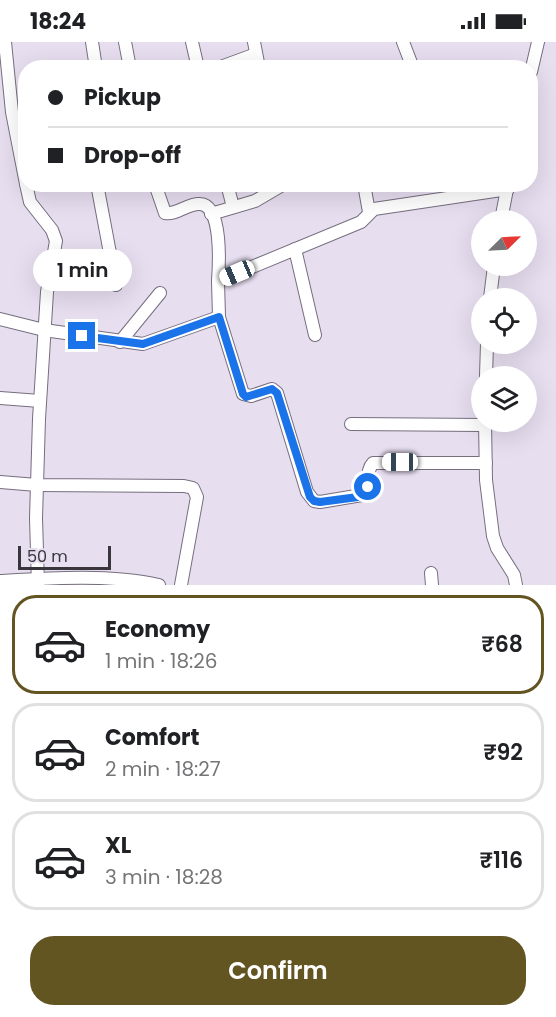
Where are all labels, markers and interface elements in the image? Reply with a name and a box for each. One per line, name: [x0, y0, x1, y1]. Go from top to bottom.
text: 18:24: [30, 6, 86, 37]
text: Pickup: [84, 82, 161, 113]
text: Drop-off: [84, 140, 181, 171]
north arrow: [471, 210, 537, 276]
map controls: [471, 210, 537, 432]
callout: 1 min: [32, 249, 132, 291]
text: 1 min: [57, 256, 108, 284]
car: [217, 258, 257, 288]
button: locate: [471, 288, 537, 354]
route end: [68, 322, 95, 349]
button: layers: [471, 366, 537, 432]
car: [382, 453, 418, 471]
route start: [354, 473, 381, 500]
scale bar: [18, 543, 111, 570]
text: 50 m: [27, 545, 68, 568]
text: Economy: [105, 614, 210, 645]
icon: car: [33, 618, 87, 672]
text: ₹68: [481, 629, 523, 660]
text: 1 min · 18:26: [105, 647, 217, 675]
text: Comfort: [105, 722, 199, 753]
icon: car: [33, 726, 87, 780]
text: ₹92: [483, 737, 523, 768]
text: 2 min · 18:27: [105, 755, 221, 783]
text: XL: [105, 830, 131, 861]
icon: car: [33, 834, 87, 888]
text: ₹116: [480, 845, 523, 876]
text: 3 min · 18:28: [105, 863, 223, 891]
button: Confirm: [30, 936, 526, 1005]

